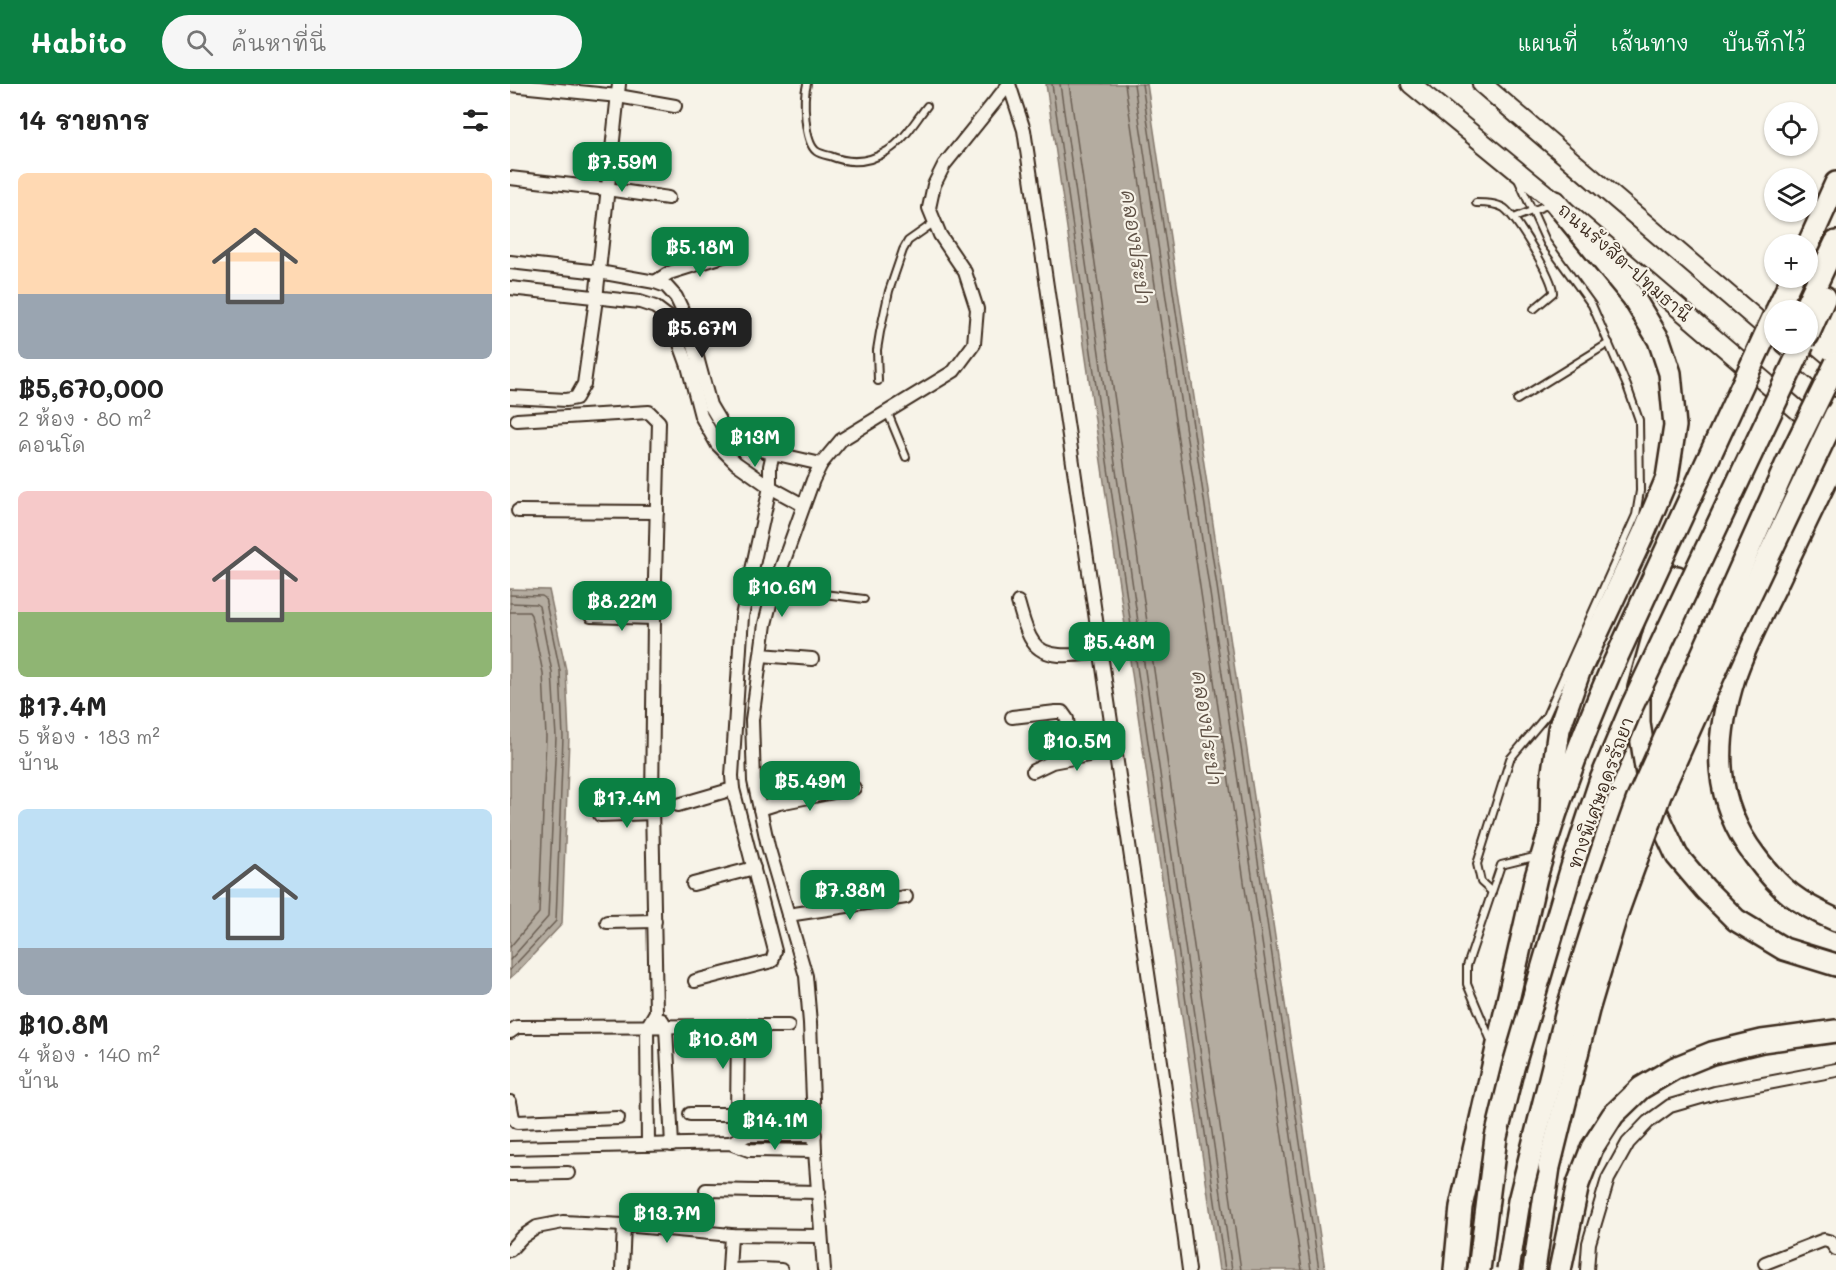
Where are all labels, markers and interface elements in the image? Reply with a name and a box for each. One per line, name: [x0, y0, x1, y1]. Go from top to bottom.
search box: [162, 15, 582, 69]
text: Habito: [30, 24, 126, 60]
icon: search: [183, 26, 216, 59]
text: ค้นหาที่นี่: [231, 28, 326, 57]
text: แผนที่: [1518, 29, 1578, 56]
text: เส้นทาง: [1611, 29, 1689, 56]
text: บันทึกไว้: [1722, 29, 1806, 56]
map controls: [1764, 102, 1818, 354]
button: locate: [1764, 102, 1818, 156]
text: 14 รายการ: [18, 103, 149, 137]
icon: filters: [459, 104, 492, 137]
pin: ฿7.59M: [573, 142, 671, 193]
text: ฿7.59M: [587, 148, 657, 174]
button: layers: [1764, 168, 1818, 222]
water label: คลองประปา: [1116, 188, 1158, 306]
street label: ถนนรังสิต-ปทุมธานี: [1552, 197, 1697, 328]
icon: home: [201, 212, 309, 320]
pin: ฿5.18M: [651, 227, 749, 278]
text: ฿5.18M: [666, 233, 734, 259]
button: +: [1764, 234, 1818, 288]
button: −: [1764, 300, 1818, 354]
pin: ฿5.67M: [653, 308, 751, 359]
text: ฿5.67M: [667, 314, 737, 340]
text: ฿5,670,000: [18, 371, 164, 405]
text: 2 ห้อง · 80 m²: [18, 405, 151, 431]
pin: ฿13M: [719, 417, 791, 468]
text: ฿13M: [730, 423, 780, 449]
text: คอนโด: [18, 431, 86, 457]
icon: home: [201, 530, 309, 638]
pin: ฿10.6M: [733, 567, 831, 618]
text: ฿10.6M: [747, 573, 817, 599]
pin: ฿8.22M: [573, 581, 671, 632]
text: ฿8.22M: [587, 587, 657, 613]
pin: ฿5.48M: [1070, 622, 1168, 673]
text: ฿5.48M: [1083, 628, 1155, 654]
water label: คลองประปา: [1187, 669, 1229, 787]
text: ฿17.4M: [18, 689, 107, 723]
street label: ทางพิเศษอุดรรัถยา: [1561, 714, 1641, 873]
pin: ฿10.5M: [1028, 721, 1126, 772]
text: 5 ห้อง · 183 m²: [18, 723, 160, 749]
text: ฿10.5M: [1042, 727, 1112, 753]
text: บ้าน: [18, 749, 59, 775]
pin: ฿5.49M: [761, 761, 859, 812]
text: ฿5.49M: [774, 767, 846, 793]
pin: ฿17.4M: [578, 778, 676, 829]
text: ฿17.4M: [593, 784, 661, 810]
icon: home: [201, 848, 309, 956]
pin: ฿7.38M: [801, 870, 899, 921]
text: ฿7.38M: [814, 876, 886, 902]
text: ฿10.8M: [18, 1007, 109, 1041]
pin: ฿10.8M: [674, 1019, 772, 1070]
text: ฿10.8M: [688, 1025, 758, 1051]
text: 4 ห้อง · 140 m²: [18, 1041, 160, 1067]
text: บ้าน: [18, 1067, 59, 1093]
pin: ฿14.1M: [726, 1100, 824, 1151]
text: ฿14.1M: [742, 1106, 808, 1132]
pin: ฿13.7M: [618, 1193, 716, 1244]
text: ฿13.7M: [633, 1199, 701, 1225]

